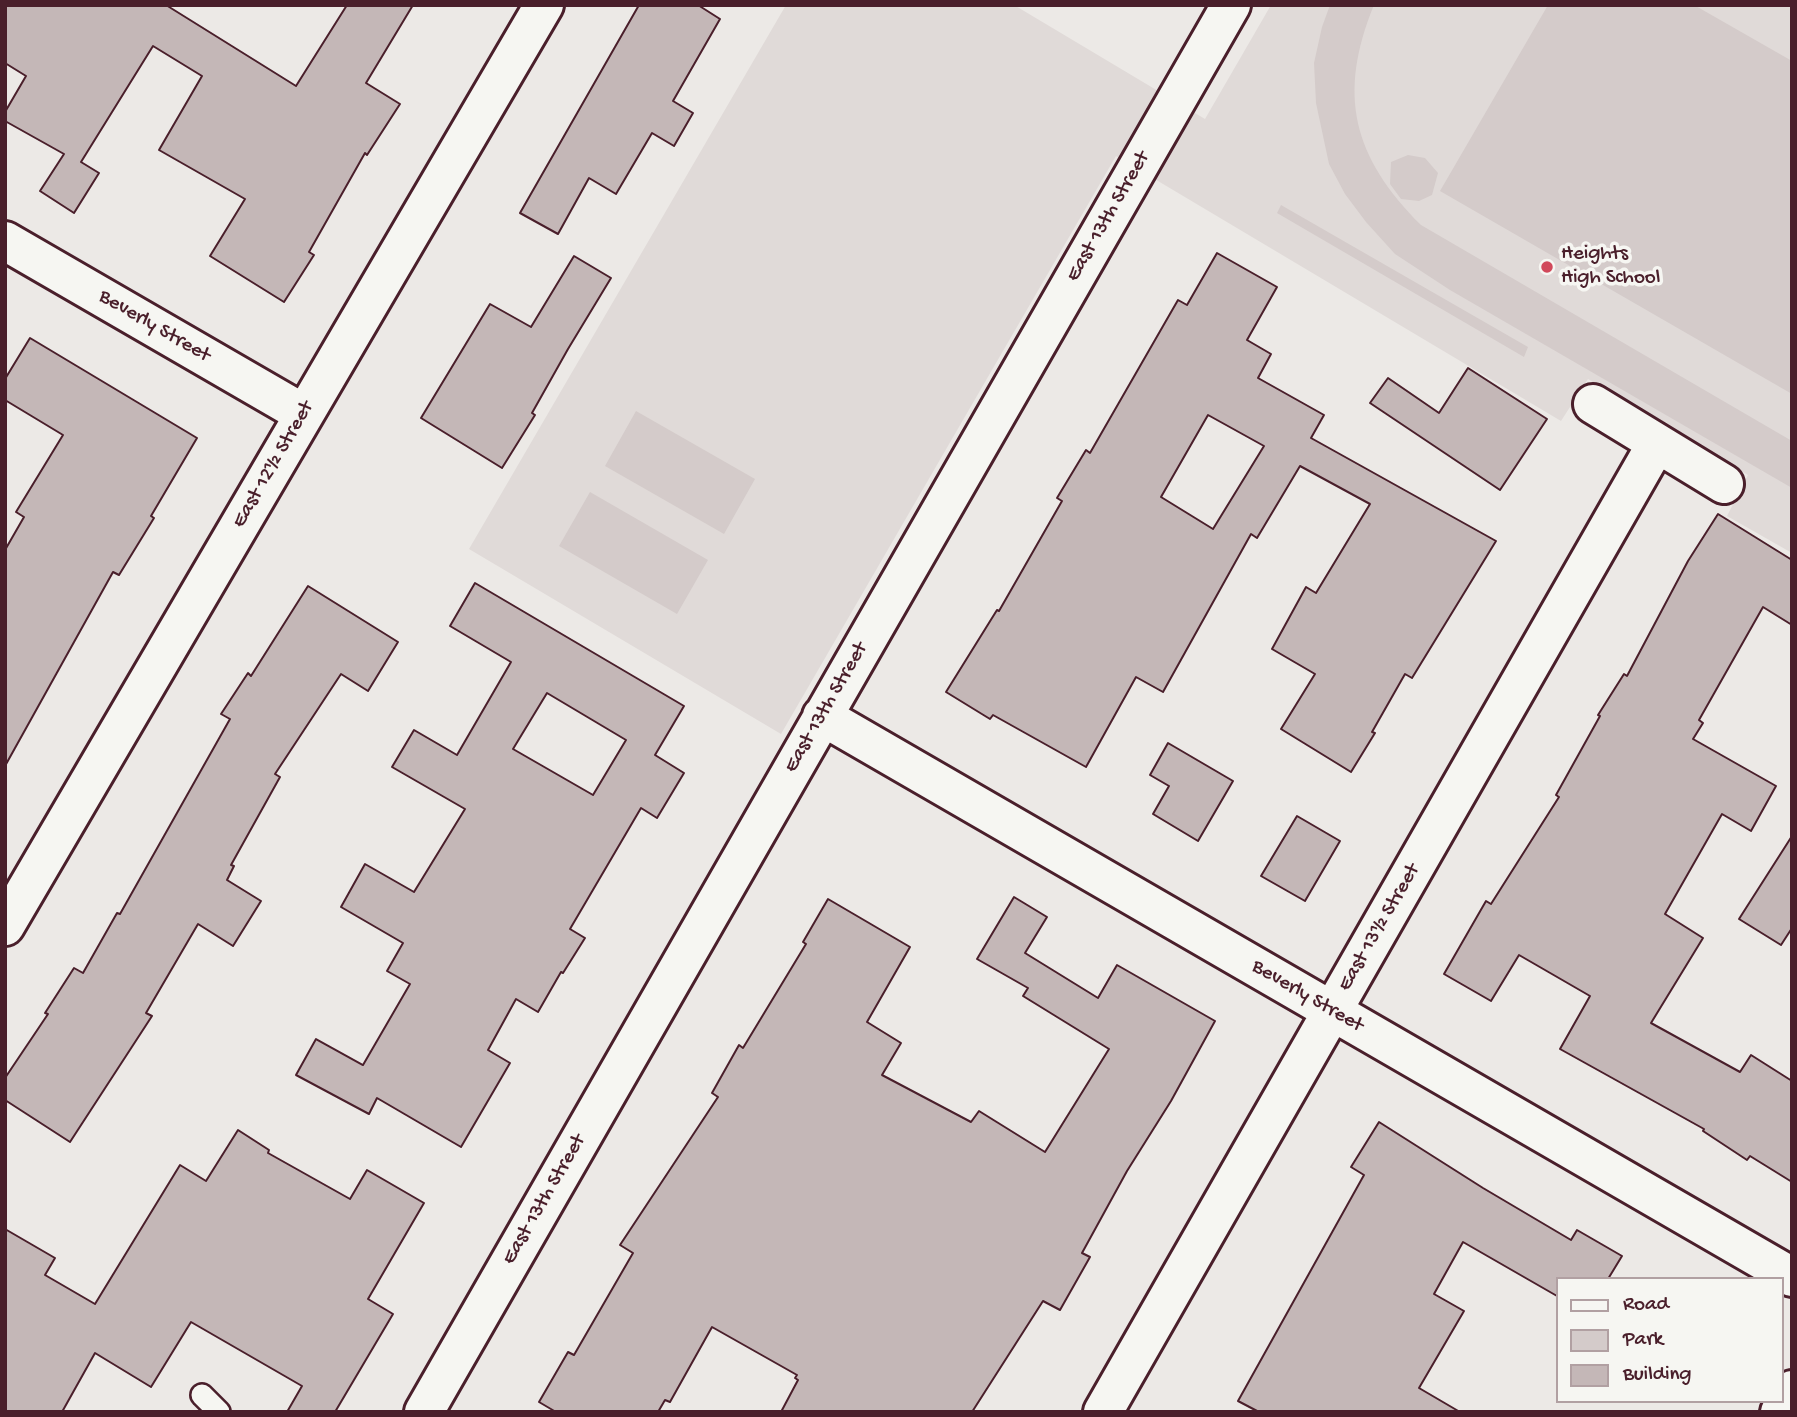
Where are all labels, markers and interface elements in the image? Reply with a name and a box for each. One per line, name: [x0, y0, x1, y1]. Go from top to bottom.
street label: East 13th Street: [1062, 147, 1156, 287]
place label: Heights High School: [1561, 242, 1660, 292]
marker: Heights High School: [1539, 259, 1555, 275]
street label: Beverly Street: [94, 285, 214, 369]
street label: East 12½ Street: [228, 397, 320, 533]
street label: East 13th Street: [780, 638, 874, 778]
street label: East 13½ Street: [1333, 860, 1427, 996]
street label: Beverly Street: [1247, 955, 1367, 1039]
street label: East 13th Street: [498, 1130, 592, 1270]
legend: [1556, 1277, 1783, 1403]
text: Road: [1623, 1293, 1669, 1318]
text: Park: [1623, 1328, 1663, 1353]
text: Building: [1623, 1363, 1692, 1388]

